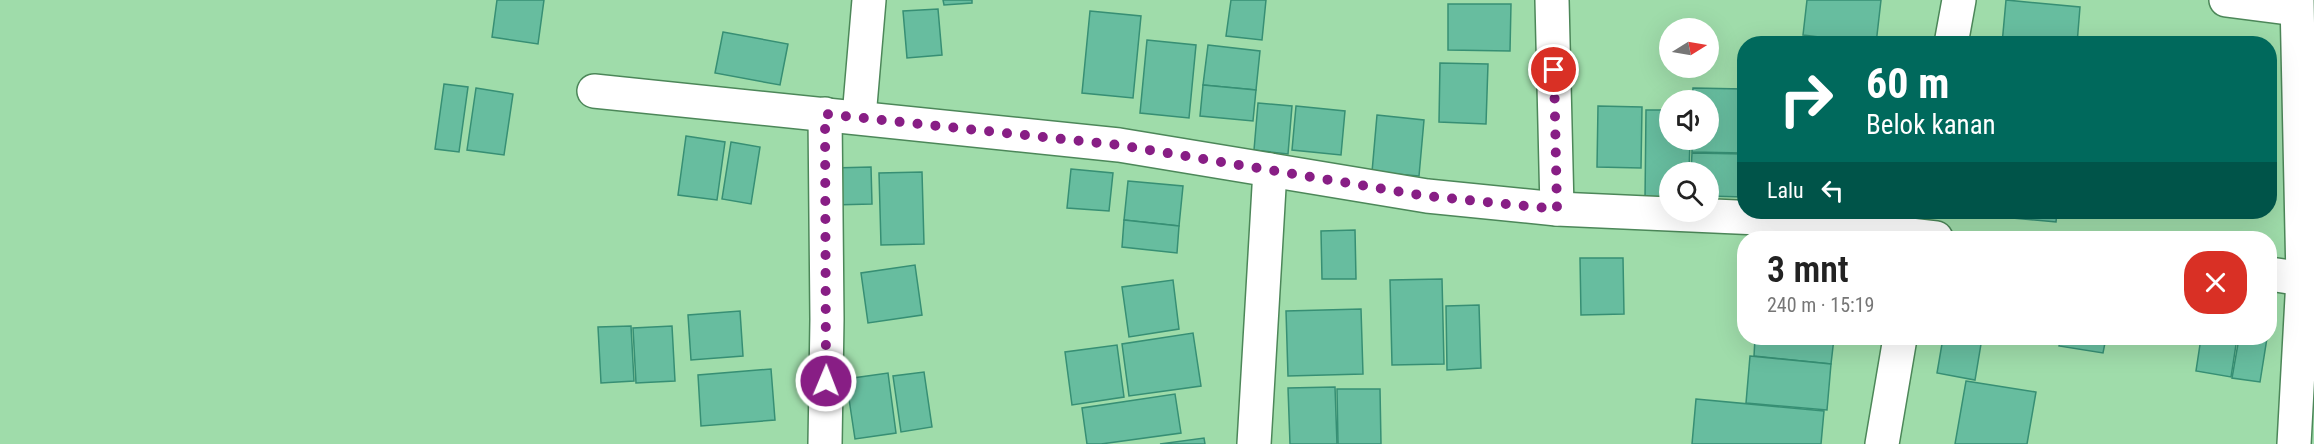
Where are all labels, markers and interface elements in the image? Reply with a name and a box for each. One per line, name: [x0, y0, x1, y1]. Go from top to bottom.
north arrow: [1659, 18, 1719, 78]
map controls: [1659, 18, 1719, 222]
pin: [1528, 44, 1579, 95]
icon: arrive: [1537, 53, 1570, 86]
text: 60 m: [1866, 59, 1949, 108]
icon: right: [1767, 60, 1845, 138]
button: sound: [1659, 90, 1719, 150]
text: Belok kanan: [1866, 109, 1996, 141]
button: search: [1659, 162, 1719, 222]
icon: left: [1816, 174, 1849, 207]
text: Lalu: [1767, 178, 1804, 203]
text: 3 mnt: [1767, 249, 1849, 291]
button: close: [2184, 251, 2247, 314]
text: 240 m · 15:19: [1767, 293, 1874, 317]
position arrow: [794, 349, 858, 413]

